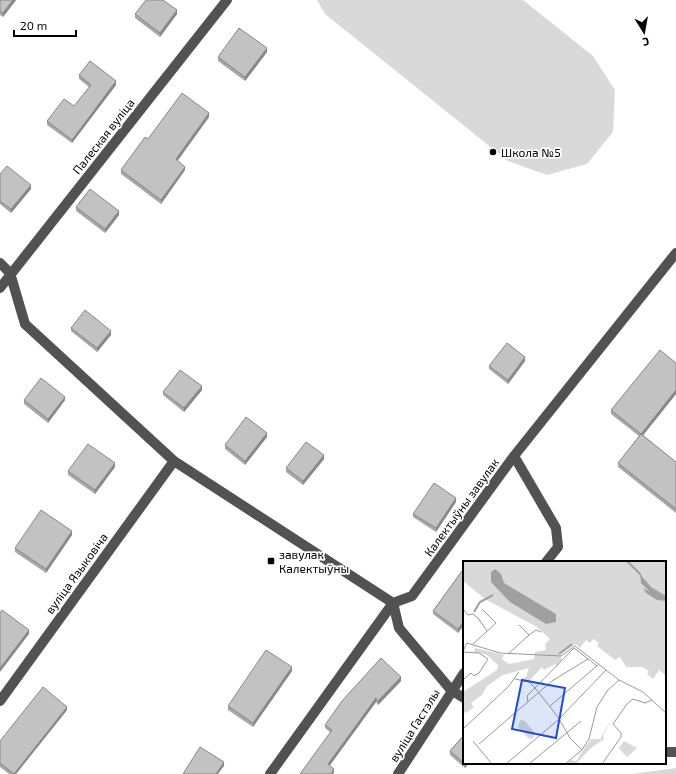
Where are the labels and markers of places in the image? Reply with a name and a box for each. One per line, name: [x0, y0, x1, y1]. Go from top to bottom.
place label: Школа №5: [501, 145, 561, 159]
marker: Школа №5: [488, 147, 498, 157]
place label: завулак Калектыўны: [279, 547, 349, 576]
marker: завулак Калектыўны: [266, 556, 276, 566]

